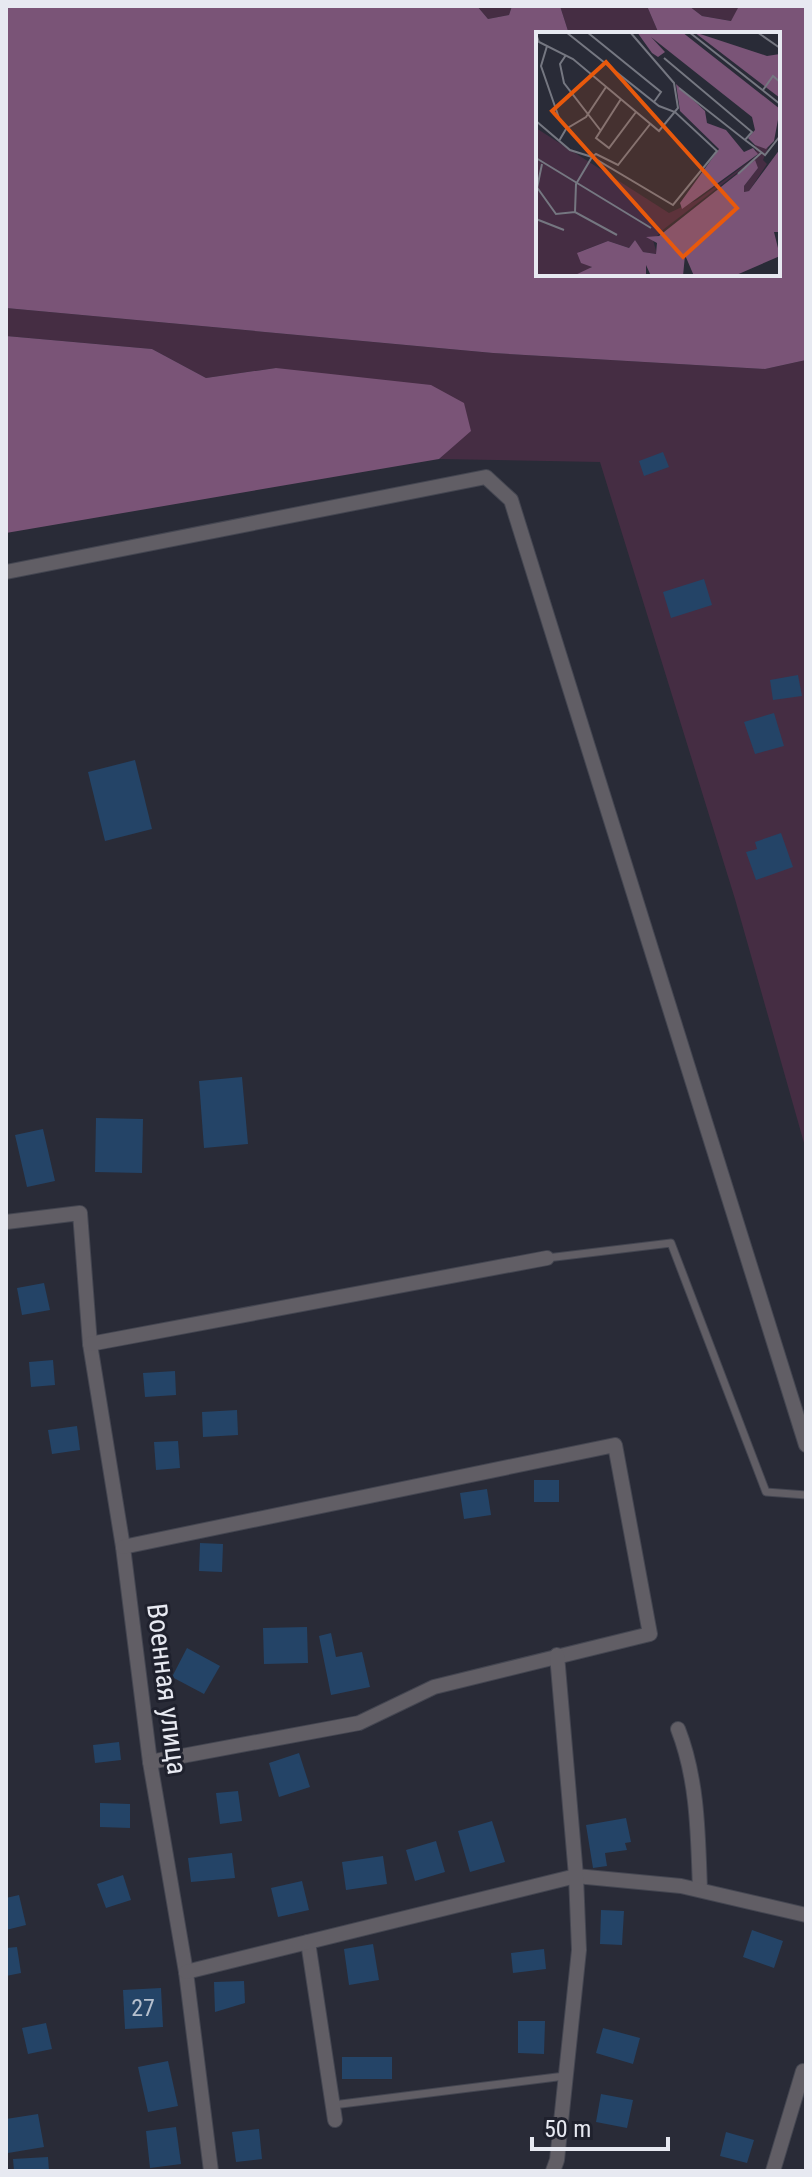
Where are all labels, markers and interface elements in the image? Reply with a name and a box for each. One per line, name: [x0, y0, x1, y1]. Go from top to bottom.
inset map: [536, 32, 780, 276]
street label: Военная улица: [140, 1602, 194, 1776]
house number: 27: [131, 1994, 155, 2022]
scale bar: [532, 2101, 668, 2151]
text: 50 m: [544, 2115, 591, 2143]

